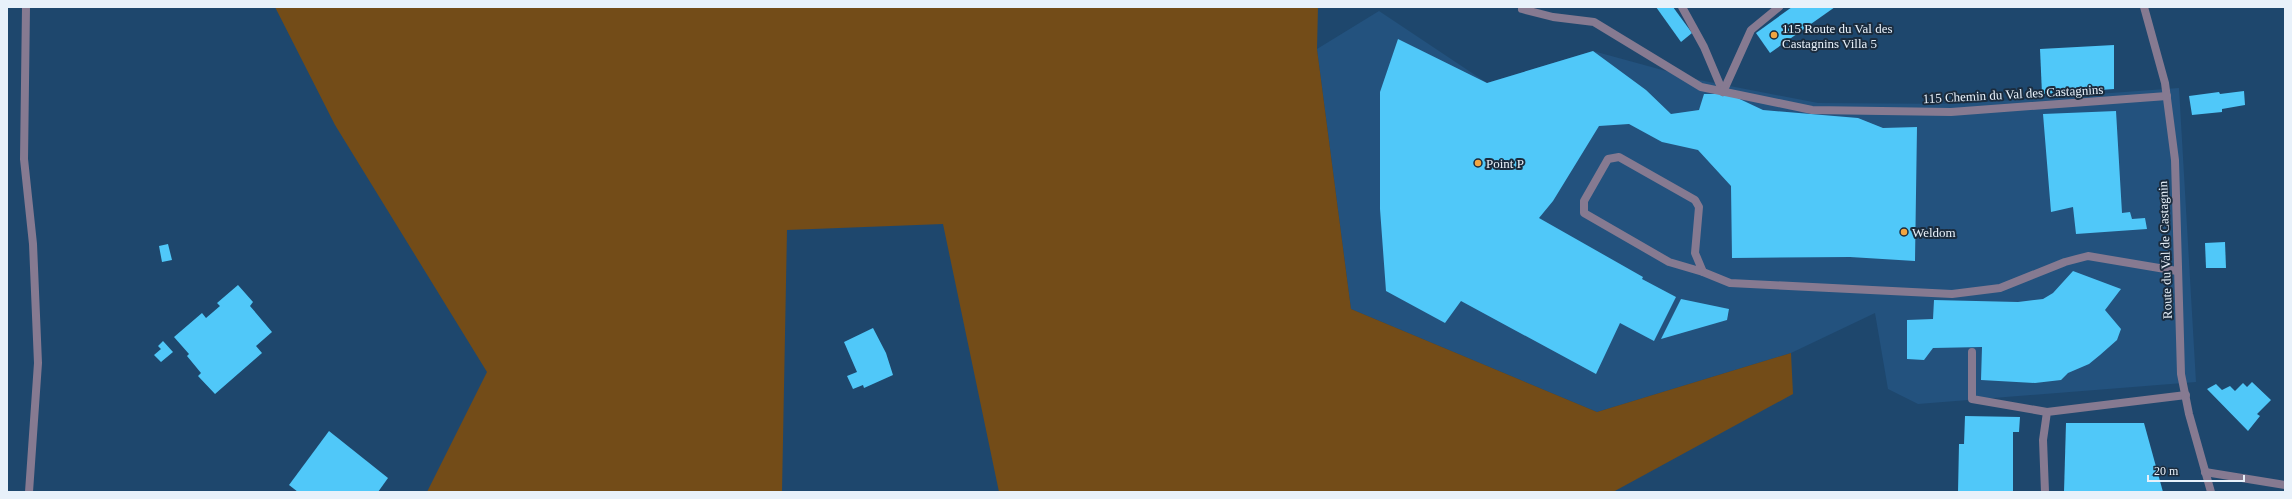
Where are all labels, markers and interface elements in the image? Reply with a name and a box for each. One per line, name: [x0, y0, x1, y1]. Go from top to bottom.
place label: 115 Route du Val des Castagnins Villa 5: [1782, 21, 1893, 51]
marker: 115 Route du Val des Castagnins Villa 5: [1769, 30, 1779, 40]
street label: 115 Chemin du Val des Castagnins: [1922, 82, 2104, 106]
place label: Point P: [1486, 156, 1524, 171]
marker: Point P: [1473, 158, 1483, 168]
street label: Route du Val de Castagnin: [2155, 180, 2175, 319]
place label: Weldom: [1912, 225, 1956, 240]
marker: Weldom: [1899, 227, 1909, 237]
scale bar: [2148, 457, 2244, 483]
text: 20 m: [2154, 464, 2179, 478]

